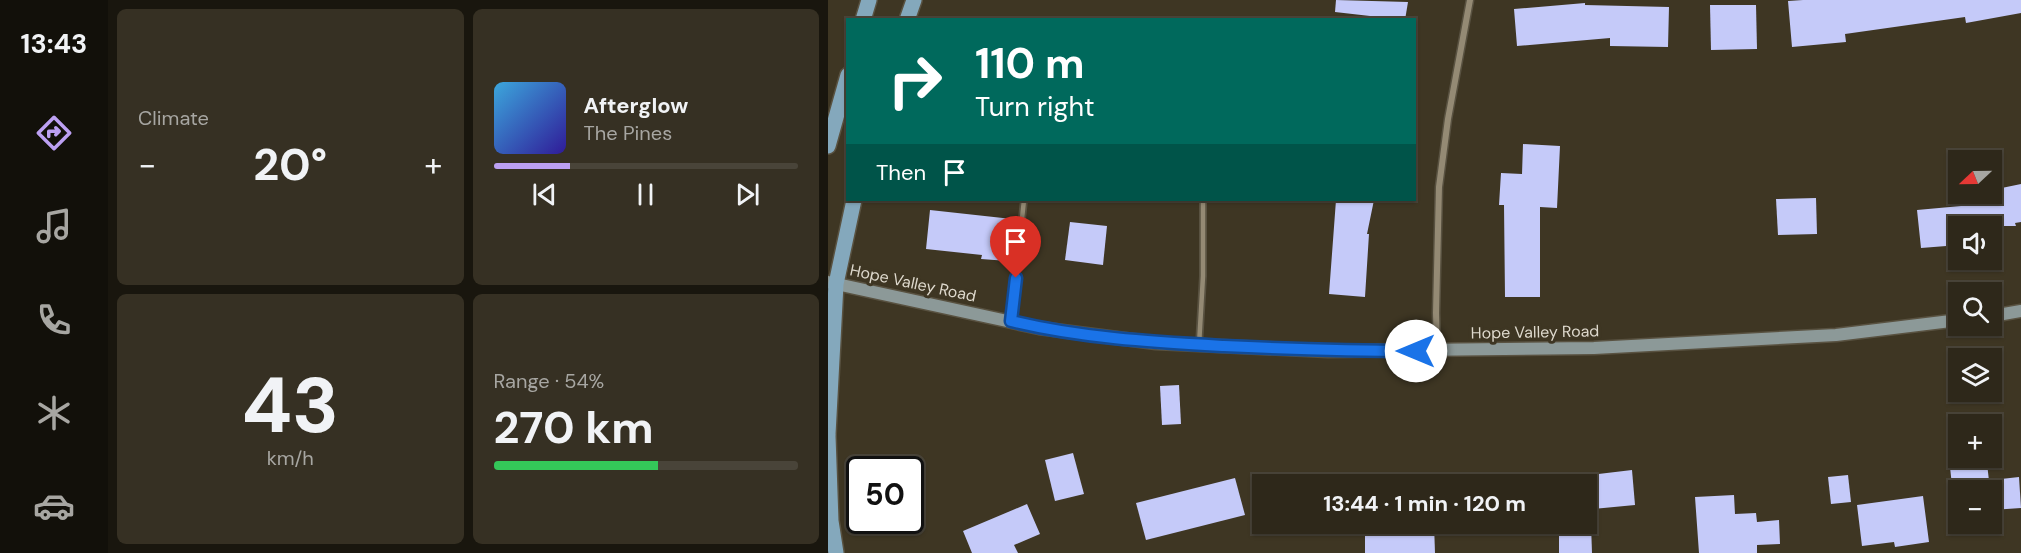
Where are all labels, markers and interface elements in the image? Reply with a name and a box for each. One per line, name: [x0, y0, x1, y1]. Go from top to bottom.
text: 13:43: [21, 26, 87, 61]
text: 110 m: [975, 36, 1085, 91]
icon: right: [876, 42, 954, 120]
text: Turn right: [975, 89, 1095, 124]
text: Afterglow: [584, 91, 688, 120]
text: Climate: [138, 105, 209, 131]
icon: directions: [33, 112, 75, 154]
text: The Pines: [584, 120, 672, 146]
text: 20°: [253, 135, 327, 194]
text: −: [138, 143, 156, 186]
text: +: [424, 143, 442, 186]
north arrow: [1948, 150, 2002, 204]
map controls: [1948, 150, 2002, 534]
icon: arrive: [938, 156, 971, 189]
text: Then: [876, 158, 926, 187]
icon: previous: [528, 178, 561, 211]
icon: pause: [629, 178, 662, 211]
icon: next: [731, 178, 764, 211]
icon: music: [33, 205, 75, 247]
pin: [990, 216, 1041, 278]
button: sound: [1948, 216, 2002, 270]
icon: arrive: [999, 225, 1032, 258]
street label: Hope Valley Road: [848, 259, 978, 307]
button: search: [1948, 282, 2002, 336]
icon: phone: [33, 299, 75, 341]
position arrow: [1384, 319, 1448, 383]
street label: Hope Valley Road: [1471, 320, 1599, 344]
button: layers: [1948, 348, 2002, 402]
text: 43: [241, 355, 339, 456]
text: Range · 54%: [494, 368, 604, 394]
icon: climate: [33, 392, 75, 434]
text: 270 km: [494, 398, 654, 457]
button: +: [1948, 414, 2002, 468]
text: km/h: [267, 445, 314, 471]
speed limit sign: 50: [846, 456, 924, 534]
button: −: [1948, 480, 2002, 534]
icon: car: [33, 485, 75, 527]
text: 13:44 · 1 min · 120 m: [1323, 489, 1526, 518]

